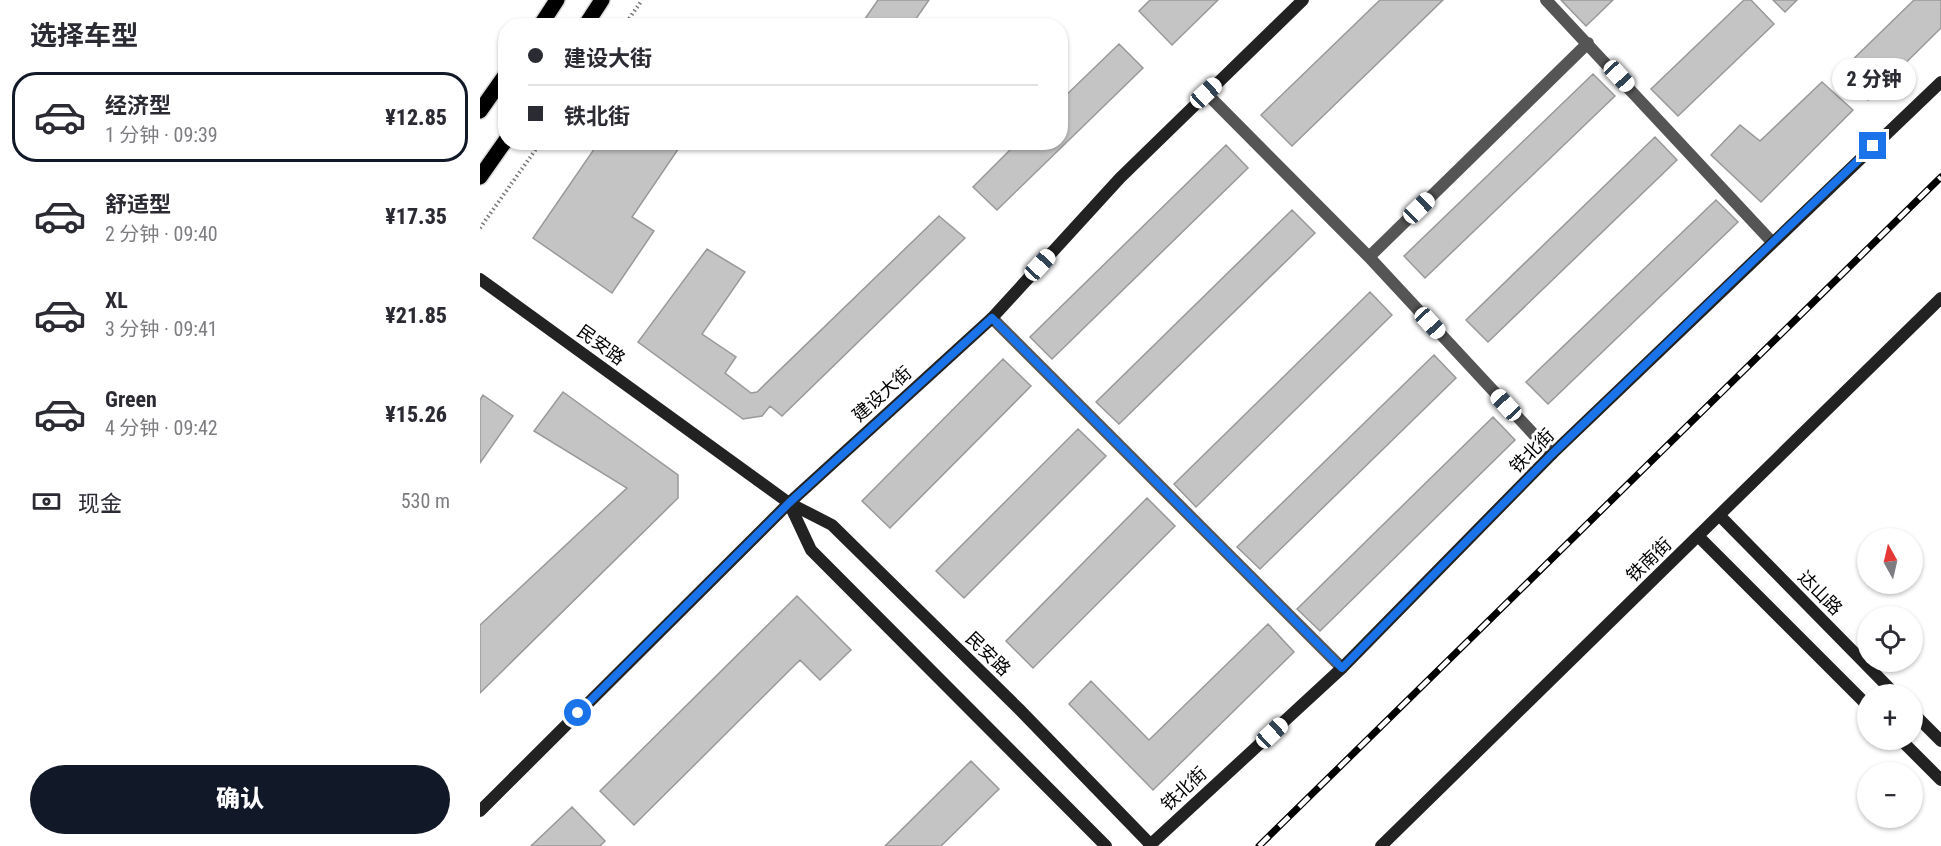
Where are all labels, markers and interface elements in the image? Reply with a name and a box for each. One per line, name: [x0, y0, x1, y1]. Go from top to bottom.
text: 选择车型: [30, 20, 138, 52]
text: 建设大街: [564, 46, 652, 71]
car: [1600, 57, 1638, 95]
callout: 2 分钟: [1831, 59, 1915, 101]
text: 2 分钟: [1847, 67, 1901, 91]
car: [1187, 74, 1225, 112]
icon: car: [33, 90, 87, 144]
text: 经济型: [105, 93, 171, 118]
text: 铁北街: [564, 104, 630, 129]
text: ¥12.85: [385, 105, 447, 130]
text: 1 分钟 · 09:39: [105, 123, 218, 147]
route end: [1859, 132, 1886, 159]
icon: car: [33, 189, 87, 243]
car: [1400, 189, 1438, 227]
text: 舒适型: [105, 192, 171, 217]
text: ¥17.35: [385, 204, 447, 229]
text: 2 分钟 · 09:40: [105, 222, 218, 246]
car: [1021, 246, 1059, 284]
icon: car: [33, 288, 87, 342]
text: XL: [105, 288, 128, 313]
text: ¥21.85: [385, 303, 447, 328]
car: [1411, 304, 1449, 342]
text: 3 分钟 · 09:41: [105, 317, 218, 341]
street label: 民安路: [573, 320, 629, 369]
street label: 建设大街: [848, 362, 915, 426]
car: [1487, 386, 1525, 424]
icon: car: [33, 387, 87, 441]
text: Green: [105, 387, 157, 412]
text: ¥15.26: [385, 402, 447, 427]
text: 4 分钟 · 09:42: [105, 416, 218, 440]
street label: 铁北街: [1505, 424, 1558, 477]
icon: cash: [30, 485, 63, 518]
text: 530 m: [401, 489, 450, 513]
text: 现金: [78, 491, 122, 516]
north arrow: [1857, 528, 1923, 594]
map controls: [1857, 528, 1923, 828]
street label: 铁南街: [1622, 533, 1675, 586]
street label: 达山路: [1794, 566, 1847, 619]
button: locate: [1857, 606, 1923, 672]
street label: 民安路: [962, 627, 1015, 680]
button: +: [1857, 684, 1923, 750]
route start: [564, 699, 591, 726]
car: [1253, 714, 1291, 752]
button: −: [1857, 762, 1923, 828]
street label: 铁北街: [1157, 763, 1211, 815]
button: 确认: [30, 765, 450, 834]

